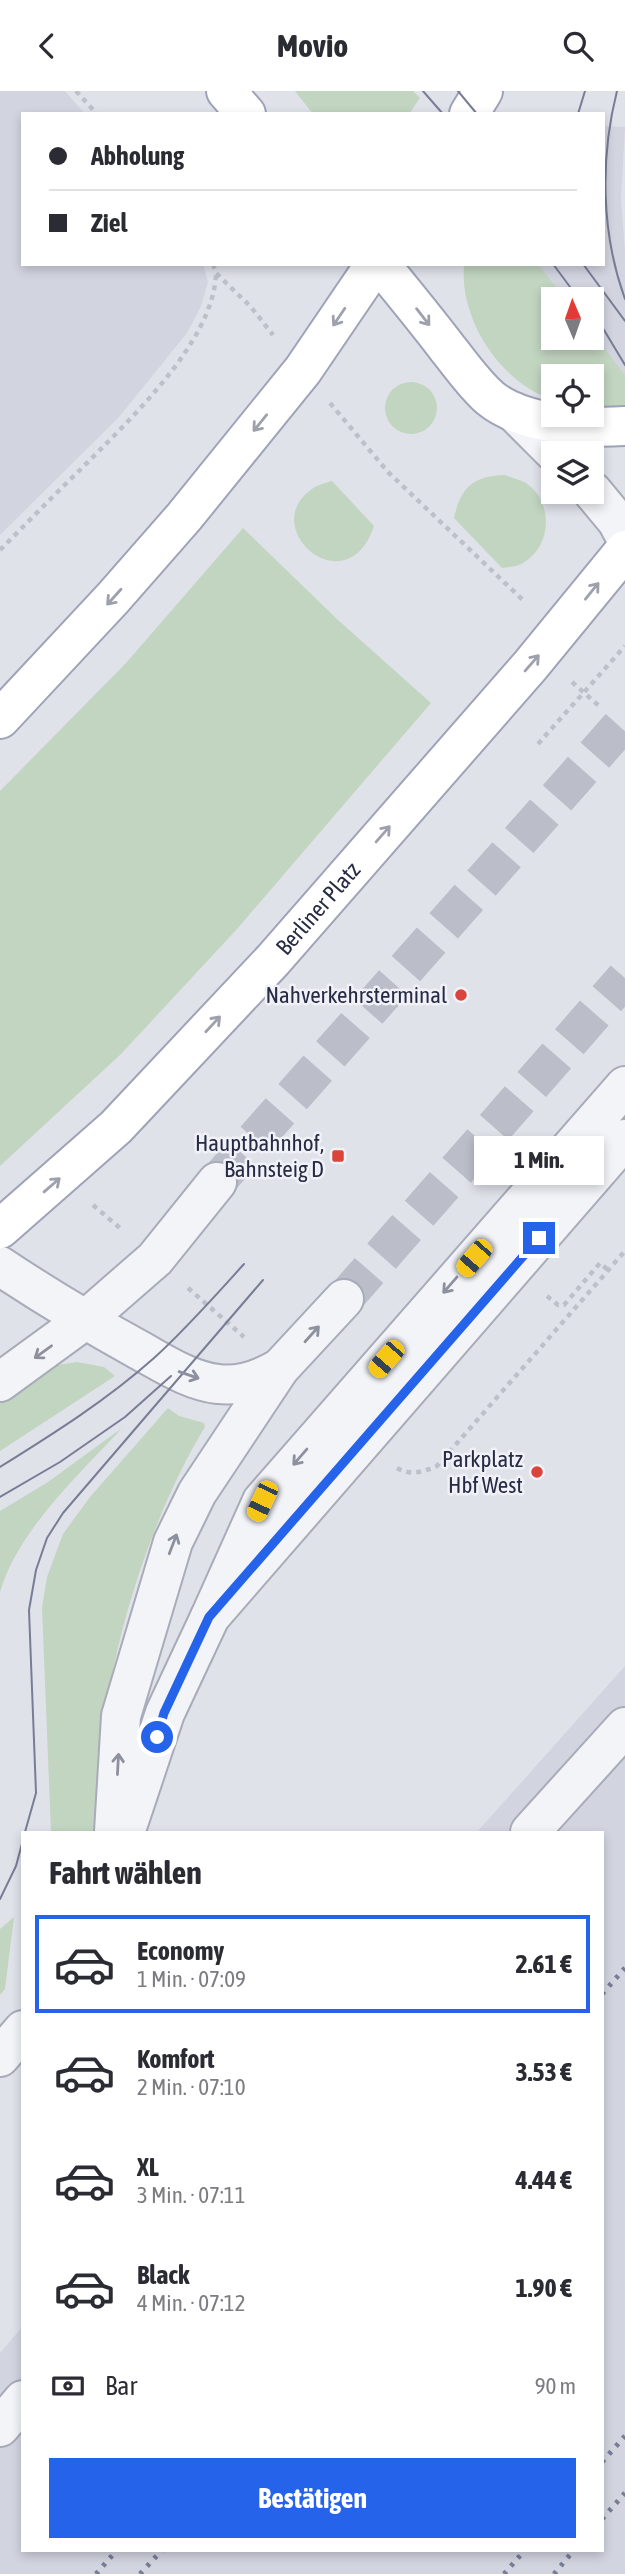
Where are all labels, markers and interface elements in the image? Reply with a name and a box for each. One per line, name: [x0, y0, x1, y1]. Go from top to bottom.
icon: back: [28, 27, 66, 65]
text: Movio: [277, 27, 348, 64]
icon: search: [559, 27, 597, 65]
text: Abholung: [91, 141, 184, 171]
text: Ziel: [91, 208, 127, 238]
north arrow: [541, 287, 604, 350]
map controls: [541, 287, 604, 504]
one-way arrow: [332, 307, 346, 326]
one-way arrow: [416, 307, 431, 326]
button: locate: [541, 364, 604, 427]
one-way arrow: [252, 414, 268, 432]
button: layers: [541, 441, 604, 504]
one-way arrow: [584, 582, 600, 600]
one-way arrow: [106, 588, 122, 606]
one-way arrow: [524, 654, 540, 672]
one-way arrow: [375, 826, 391, 844]
street label: Berliner Platz: [271, 857, 365, 960]
place label: Nahverkehrsterminal: [266, 982, 447, 1008]
marker: Nahverkehrsterminal: [453, 987, 469, 1003]
one-way arrow: [204, 1016, 221, 1033]
place label: Hauptbahnhof, Bahnsteig D: [195, 1130, 324, 1182]
callout: 1 Min.: [474, 1137, 604, 1185]
text: 1 Min.: [514, 1147, 564, 1173]
marker: Hauptbahnhof, Bahnsteig D: [330, 1148, 346, 1164]
one-way arrow: [43, 1177, 61, 1193]
route end: [523, 1222, 555, 1254]
car: [453, 1235, 496, 1281]
one-way arrow: [442, 1276, 458, 1294]
one-way arrow: [304, 1325, 320, 1343]
car: [365, 1336, 408, 1382]
one-way arrow: [34, 1344, 53, 1359]
one-way arrow: [177, 1370, 199, 1382]
place label: Parkplatz Hbf West: [442, 1446, 523, 1498]
one-way arrow: [292, 1447, 308, 1465]
marker: Parkplatz Hbf West: [529, 1464, 545, 1480]
car: [244, 1478, 281, 1524]
one-way arrow: [168, 1534, 180, 1556]
route start: [141, 1721, 173, 1753]
one-way arrow: [112, 1753, 125, 1776]
text: Fahrt wählen: [49, 1854, 202, 1891]
icon: car: [53, 1933, 116, 1996]
text: Economy: [137, 1936, 224, 1966]
text: 2.61 €: [515, 1949, 572, 1979]
text: 1 Min. · 07:09: [137, 1966, 246, 1992]
icon: car: [53, 2041, 116, 2104]
text: Komfort: [137, 2044, 214, 2074]
text: 3.53 €: [515, 2057, 572, 2087]
text: 2 Min. · 07:10: [137, 2074, 245, 2100]
icon: car: [53, 2149, 116, 2212]
text: XL: [137, 2152, 159, 2182]
text: 4.44 €: [515, 2165, 572, 2195]
text: 3 Min. · 07:11: [137, 2182, 245, 2208]
icon: car: [53, 2257, 116, 2320]
text: Black: [137, 2260, 189, 2290]
text: 1.90 €: [515, 2273, 572, 2303]
text: 4 Min. · 07:12: [137, 2290, 245, 2316]
icon: cash: [49, 2367, 87, 2405]
text: Bar: [105, 2371, 137, 2401]
text: 90 m: [535, 2373, 576, 2399]
button: Bestätigen: [49, 2458, 576, 2538]

